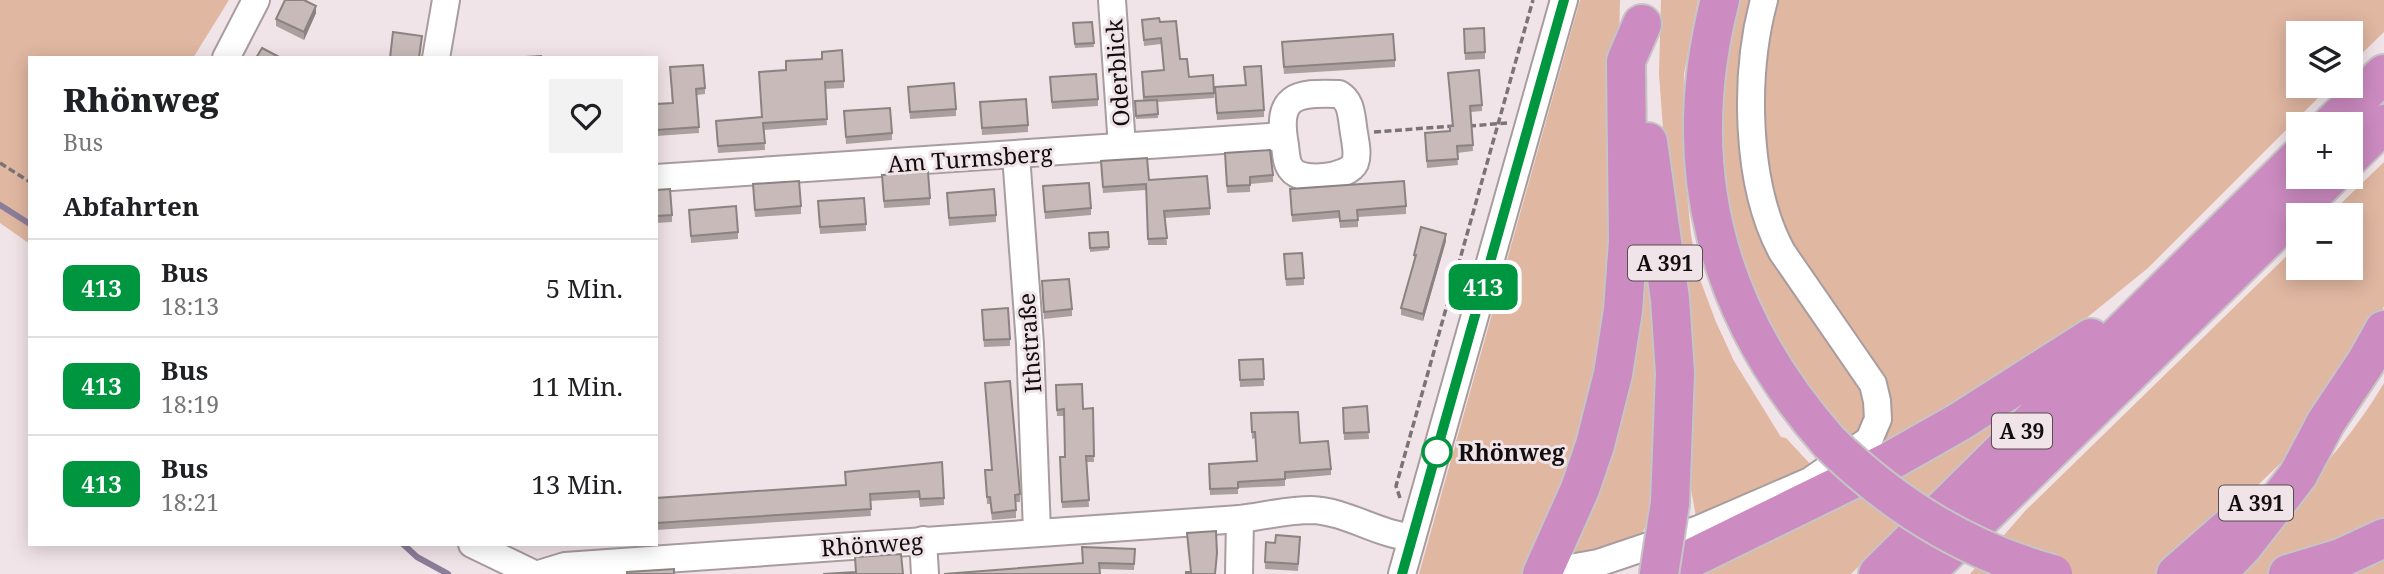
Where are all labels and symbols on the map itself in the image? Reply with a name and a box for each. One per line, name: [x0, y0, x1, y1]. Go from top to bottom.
street label: Oderblick: [1097, 18, 1137, 128]
street label: Am Turmsberg: [886, 136, 1054, 180]
road number: A 391: [1628, 246, 1702, 280]
line badge: 413: [1443, 264, 1523, 310]
street label: Ithstraße: [1010, 292, 1048, 394]
road number: A 39: [1992, 414, 2052, 448]
place label: Rhönweg: [1458, 436, 1565, 468]
marker: Rhönweg: [1422, 437, 1452, 467]
road number: A 391: [2219, 486, 2293, 520]
street label: Rhönweg: [820, 524, 925, 564]

